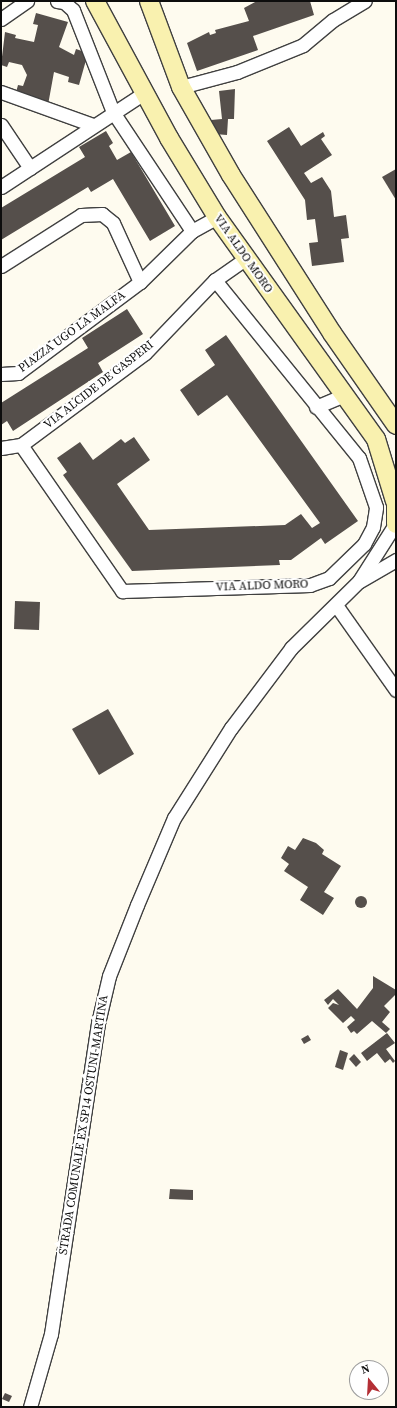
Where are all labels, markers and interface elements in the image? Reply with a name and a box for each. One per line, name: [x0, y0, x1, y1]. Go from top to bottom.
street label: VIA ALDO MORO: [210, 212, 276, 296]
street label: PIAZZA UGO LA MALFA: [16, 288, 128, 376]
street label: VIA ALCIDE DE GASPERI: [41, 338, 157, 432]
street label: VIA ALDO MORO: [215, 577, 309, 595]
street label: STRADA COMUNALE EX SP14 OSTUNI-MARTINA: [56, 994, 112, 1256]
north arrow: [349, 1360, 389, 1400]
text: N: [359, 1361, 372, 1377]

